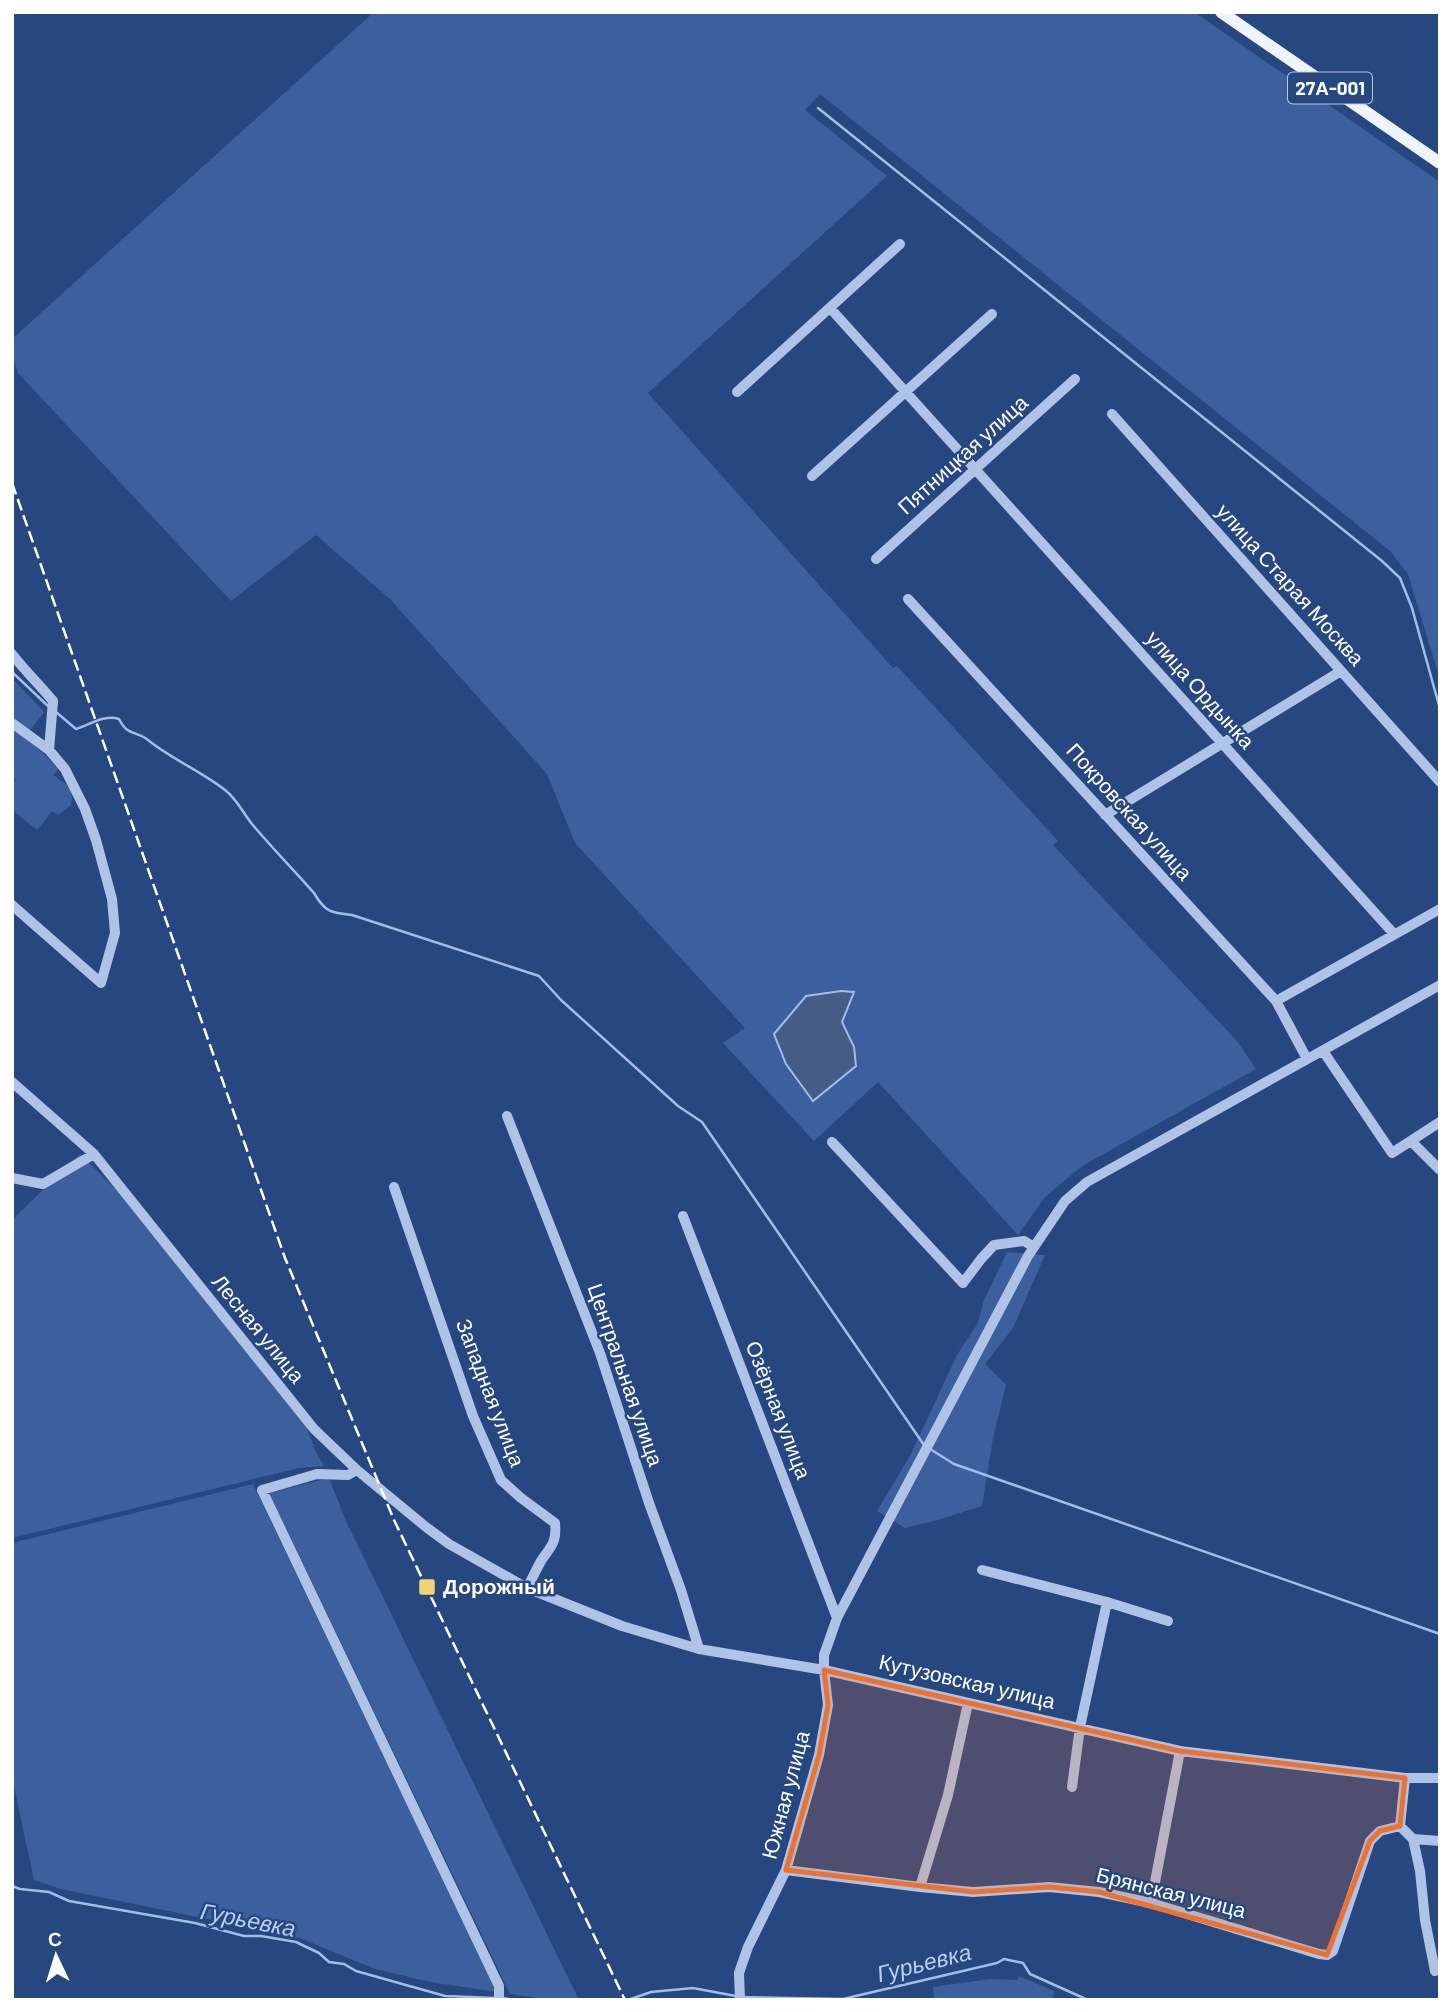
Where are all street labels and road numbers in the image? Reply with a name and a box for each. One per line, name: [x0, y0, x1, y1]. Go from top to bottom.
road number: 27А-001: [1288, 72, 1372, 104]
street label: Пятницкая улица: [892, 389, 1032, 519]
street label: улица Старая Москва: [1212, 498, 1370, 670]
street label: улица Ордынка: [1142, 625, 1261, 753]
street label: Покровская улица: [1062, 737, 1198, 885]
street label: Лесная улица: [208, 1269, 311, 1388]
street label: Центральная улица: [583, 1280, 670, 1469]
street label: Западная улица: [452, 1315, 531, 1470]
street label: Озёрная улица: [742, 1337, 817, 1482]
street label: Кутузовская улица: [877, 1648, 1058, 1713]
street label: Южная улица: [755, 1727, 814, 1862]
street label: Брянская улица: [1094, 1861, 1249, 1922]

